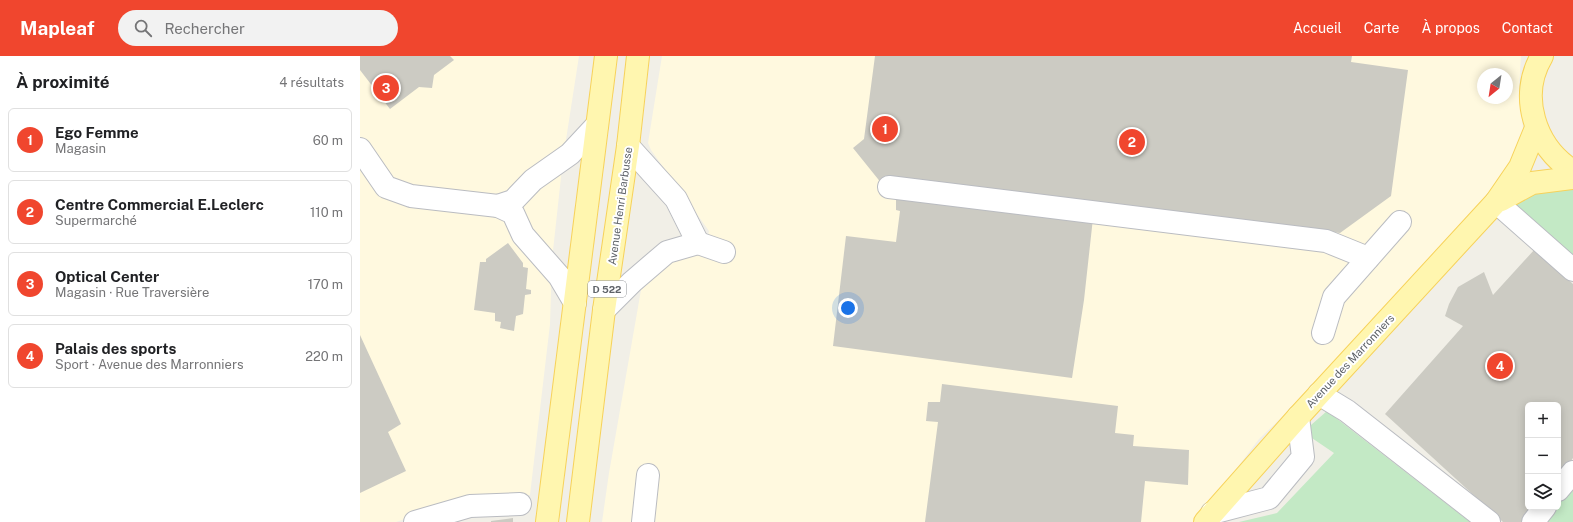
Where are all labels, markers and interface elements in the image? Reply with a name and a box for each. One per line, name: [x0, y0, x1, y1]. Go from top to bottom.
search box: [118, 10, 398, 46]
text: Mapleaf: [20, 17, 94, 39]
icon: search: [132, 17, 154, 39]
text: Rechercher: [164, 20, 245, 37]
text: Accueil: [1293, 20, 1342, 36]
text: Carte: [1364, 20, 1400, 36]
text: À propos: [1422, 20, 1480, 36]
text: Contact: [1502, 20, 1553, 36]
north arrow: [1477, 68, 1513, 104]
text: À proximité: [16, 72, 110, 92]
pin: 3: [373, 73, 399, 103]
text: 4 résultats: [279, 75, 344, 90]
pin: 1: [872, 114, 898, 144]
text: Ego Femme: [55, 124, 139, 141]
pin: 2: [1119, 127, 1145, 157]
text: 1: [27, 133, 33, 148]
text: 60 m: [313, 133, 343, 148]
text: Magasin: [55, 141, 106, 156]
street label: Avenue Henri Barbusse: [606, 146, 634, 266]
text: Centre Commercial E.Leclerc: [55, 196, 264, 213]
text: 2: [26, 205, 34, 220]
text: 110 m: [310, 205, 343, 220]
text: Supermarché: [55, 213, 137, 228]
text: Optical Center: [55, 268, 159, 285]
text: 3: [26, 277, 34, 292]
text: 170 m: [308, 277, 343, 292]
road number: D 522: [588, 281, 626, 297]
text: Magasin · Rue Traversière: [55, 285, 209, 300]
your location: [838, 298, 858, 318]
street label: Avenue des Marronniers: [1304, 312, 1397, 410]
text: Palais des sports: [55, 340, 176, 357]
text: 4: [26, 349, 34, 364]
text: 220 m: [305, 349, 343, 364]
pin: 4: [1487, 351, 1513, 381]
text: Sport · Avenue des Marronniers: [55, 357, 244, 372]
map controls: [1525, 402, 1561, 510]
button: +: [1525, 402, 1561, 438]
button: −: [1525, 438, 1561, 474]
button: layers: [1525, 474, 1561, 510]

